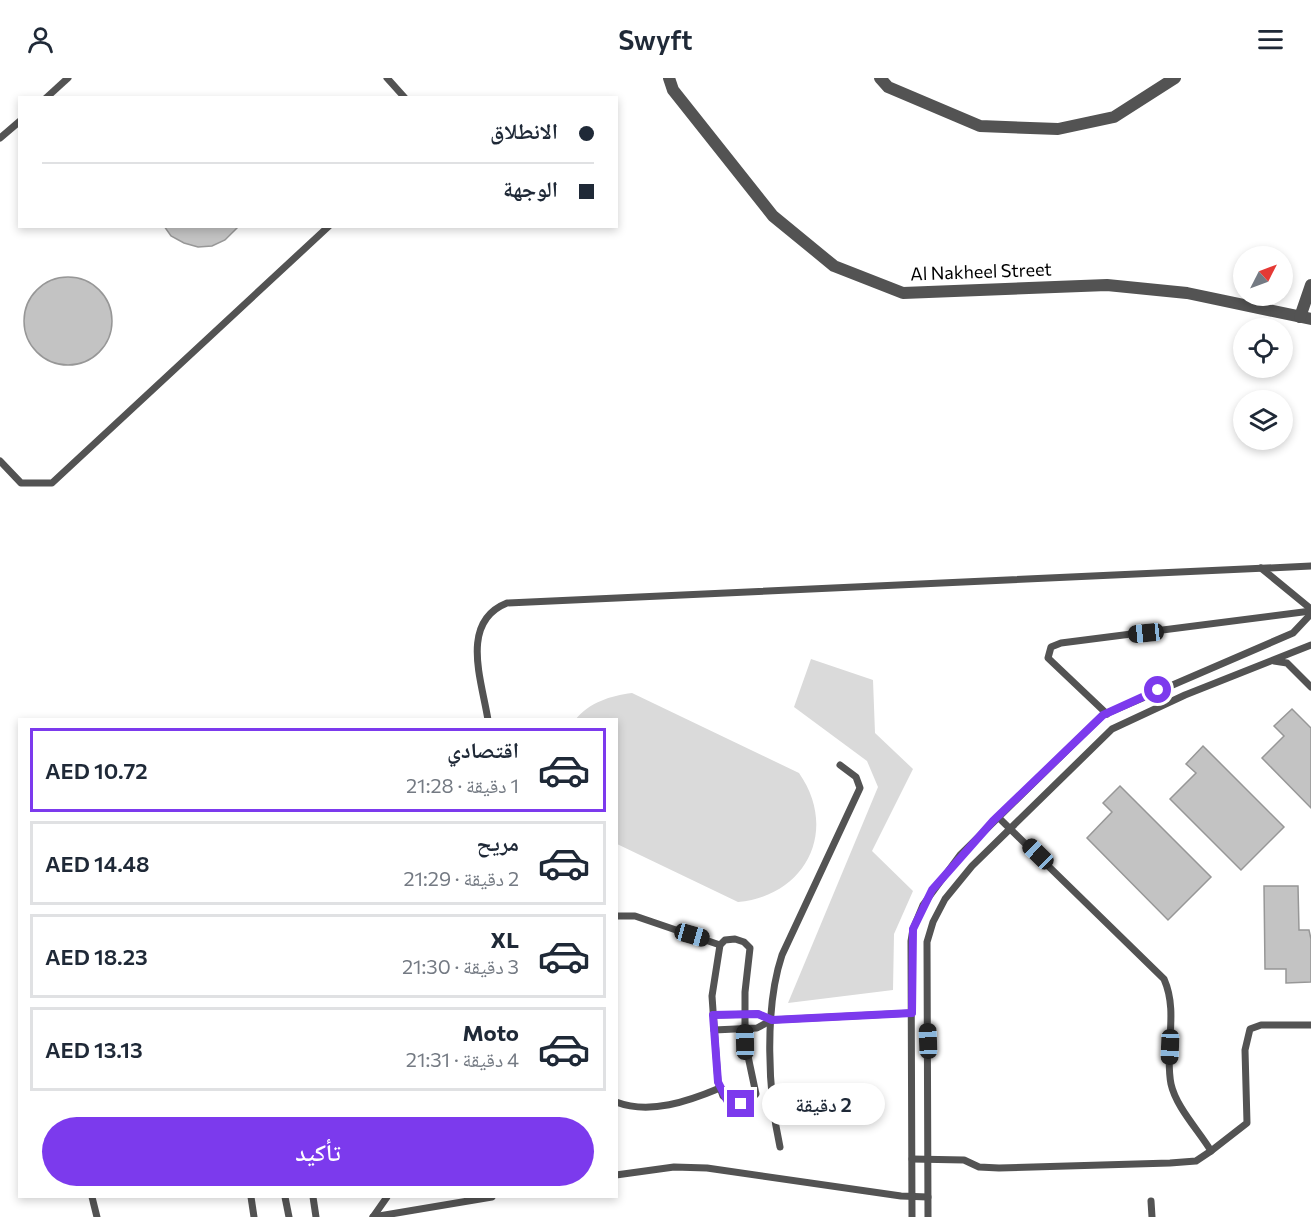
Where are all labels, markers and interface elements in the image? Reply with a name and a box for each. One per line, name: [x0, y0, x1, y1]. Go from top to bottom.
icon: person: [24, 23, 57, 56]
text: Swyft: [618, 23, 693, 56]
icon: menu: [1254, 23, 1287, 56]
text: الانطلاق: [490, 117, 558, 144]
text: الوجهة: [503, 175, 558, 202]
north arrow: [1233, 246, 1293, 306]
map controls: [1233, 246, 1293, 450]
street label: Al Nakheel Street: [910, 258, 1052, 284]
button: locate: [1233, 318, 1293, 378]
button: layers: [1233, 390, 1293, 450]
car: [1127, 622, 1165, 644]
route start: [1144, 676, 1171, 703]
text: اقتصادي: [447, 736, 519, 763]
icon: car: [537, 743, 591, 797]
text: AED 10.72: [45, 757, 148, 784]
text: 1 دقيقة · 21:28: [406, 773, 519, 797]
text: مريح: [476, 829, 519, 856]
car: [1019, 835, 1057, 873]
icon: car: [537, 836, 591, 890]
text: AED 14.48: [45, 850, 149, 877]
text: 2 دقيقة · 21:29: [403, 866, 519, 890]
car: [672, 921, 712, 949]
text: XL: [491, 926, 519, 953]
icon: car: [537, 929, 591, 983]
text: AED 18.23: [45, 943, 148, 970]
text: 3 دقيقة · 21:30: [402, 954, 519, 978]
text: Moto: [463, 1019, 519, 1046]
icon: car: [537, 1022, 591, 1076]
car: [918, 1023, 938, 1059]
car: [736, 1024, 754, 1060]
car: [1160, 1029, 1180, 1065]
text: AED 13.13: [45, 1036, 143, 1063]
text: 4 دقيقة · 21:31: [406, 1047, 519, 1071]
callout: 2 دقيقة: [762, 1083, 885, 1125]
route end: [727, 1090, 754, 1117]
text: 2 دقيقة: [795, 1092, 852, 1116]
button: تأكيد: [42, 1117, 594, 1186]

